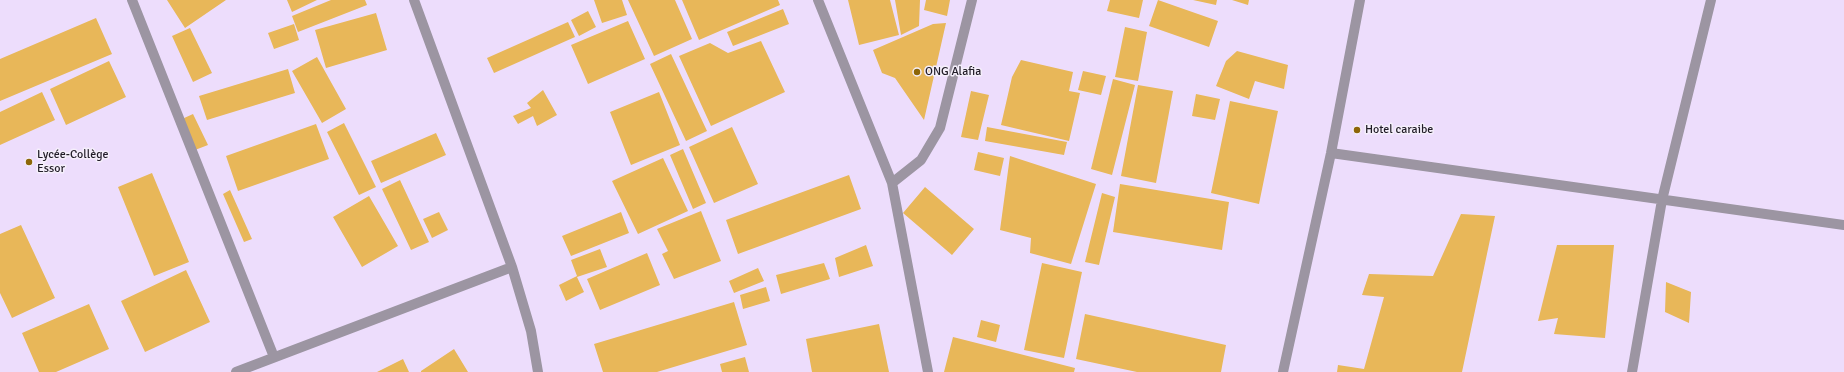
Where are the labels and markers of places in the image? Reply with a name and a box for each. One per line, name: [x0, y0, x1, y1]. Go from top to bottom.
place label: ONG Alafia: [925, 65, 981, 79]
marker: ONG Alafia: [912, 67, 922, 77]
place label: Hotel caraibe: [1365, 123, 1433, 137]
marker: Hotel caraibe: [1352, 125, 1362, 135]
place label: Lycée-Collège Essor: [37, 148, 109, 176]
marker: Lycée-Collège Essor: [24, 157, 34, 167]

